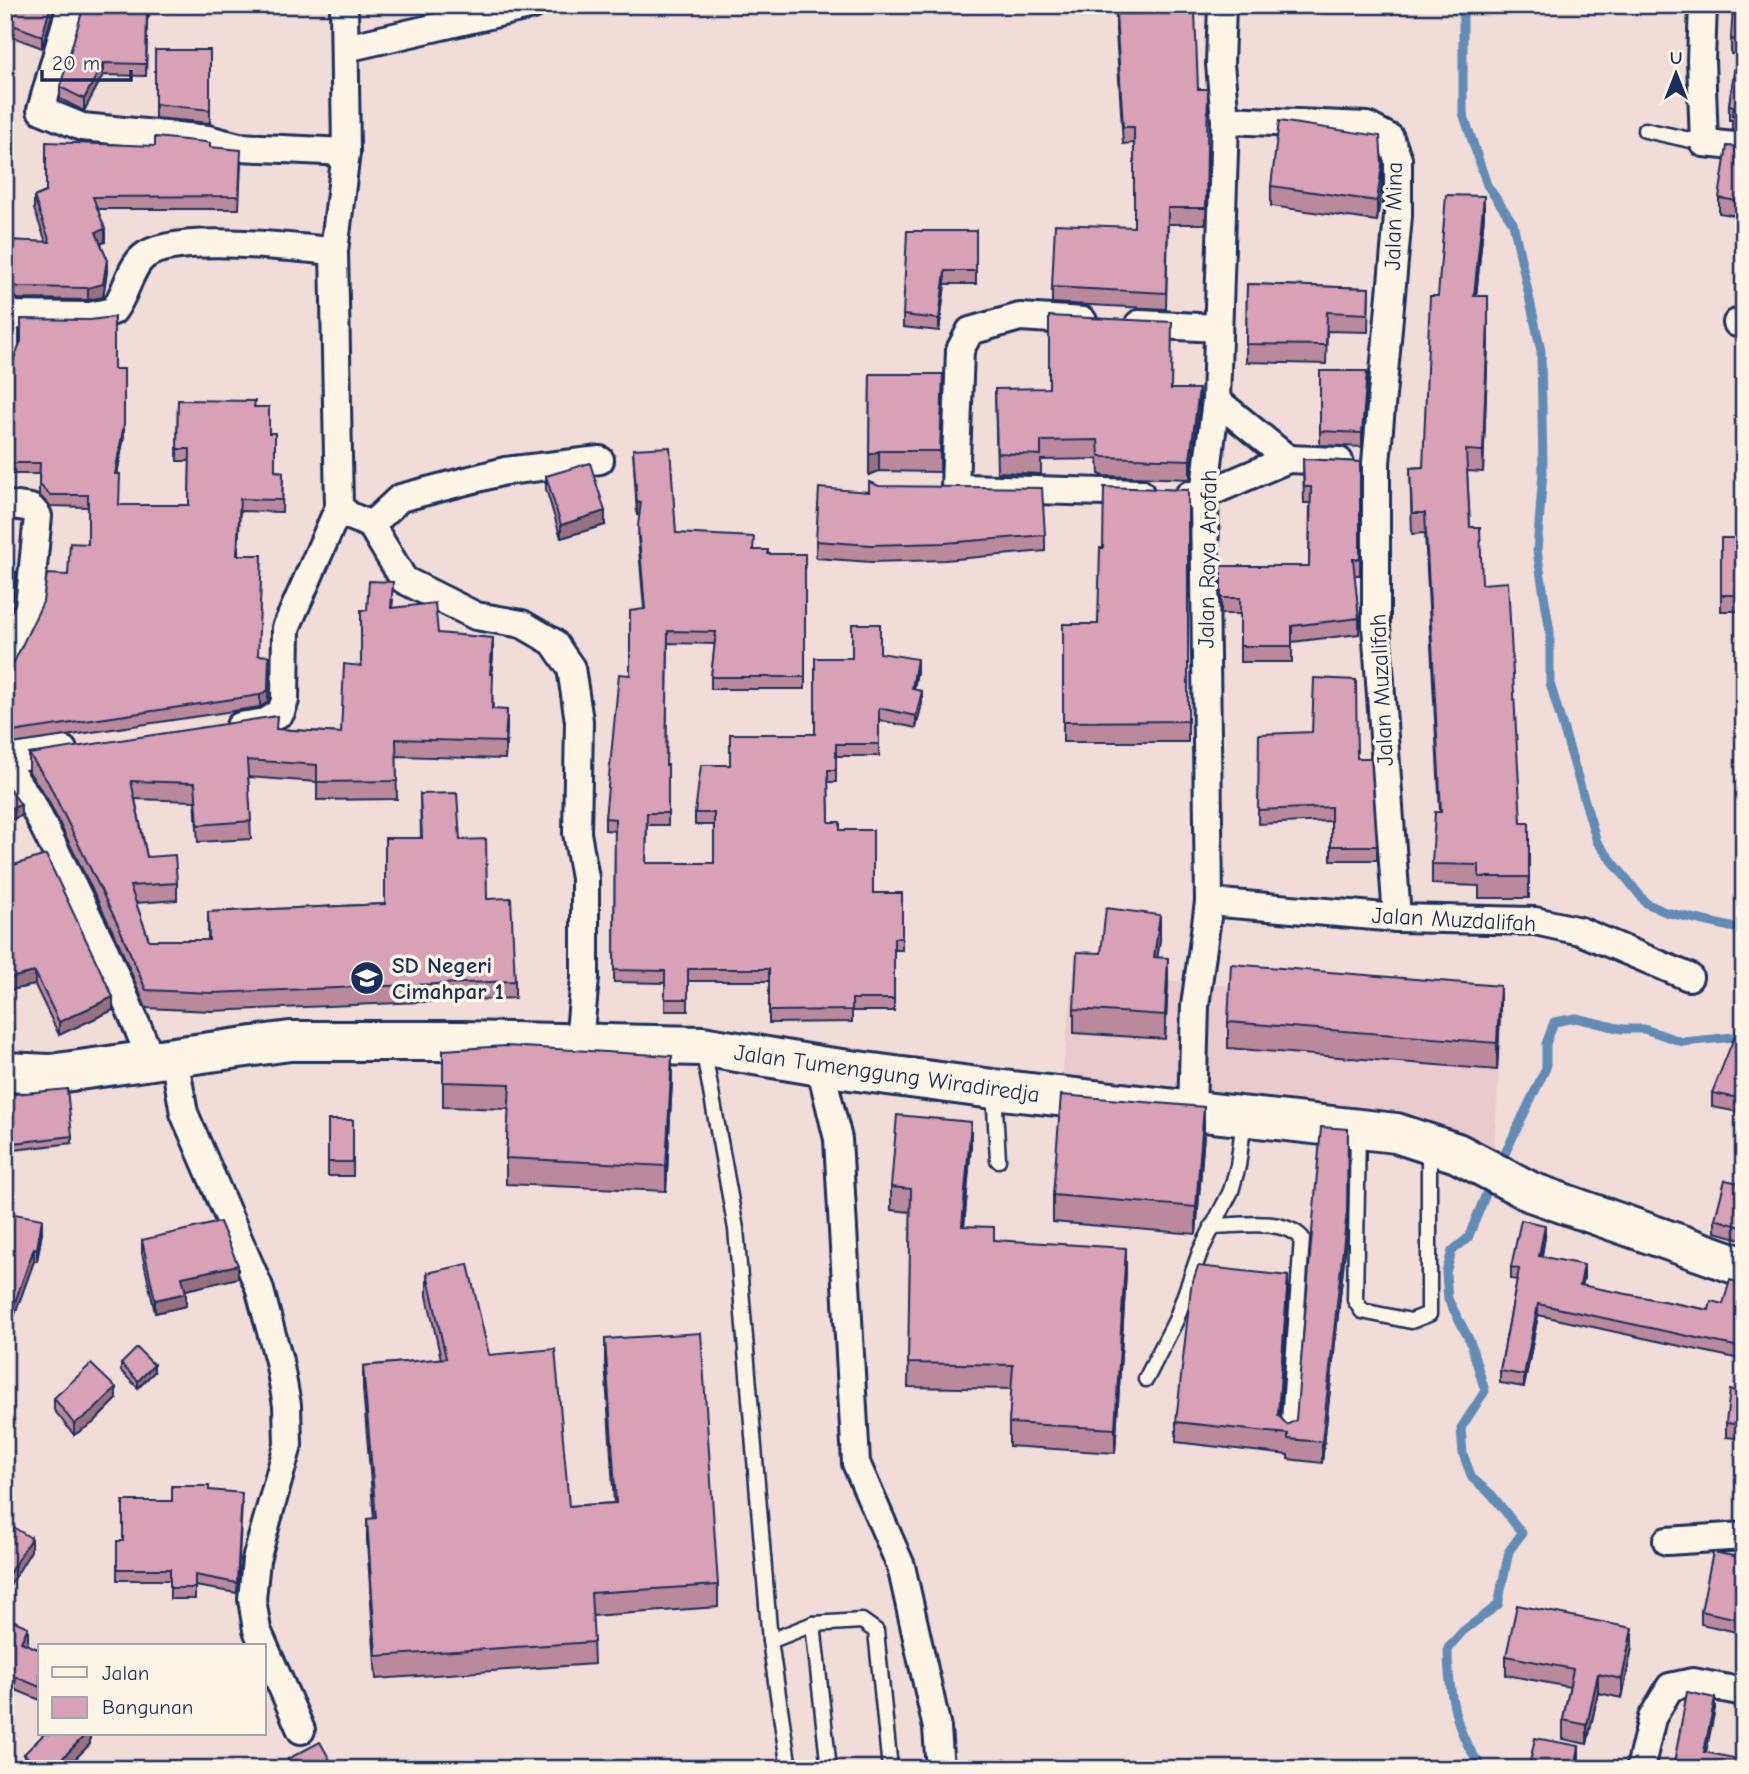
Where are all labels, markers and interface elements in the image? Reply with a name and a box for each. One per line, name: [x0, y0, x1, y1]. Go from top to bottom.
scale bar: [42, 38, 131, 82]
north arrow: [1640, 38, 1710, 108]
text: U: [1670, 47, 1682, 69]
text: 20 m: [52, 51, 100, 75]
street label: Jalan Mina: [1379, 161, 1408, 271]
street label: Jalan Raya Arofah: [1192, 469, 1223, 649]
street label: Jalan Muzalifah: [1364, 613, 1399, 767]
street label: Jalan Muzdalifah: [1371, 902, 1537, 937]
place label: SD Negeri Cimahpar 1: [392, 952, 504, 1005]
school or university icon: SD Negeri Cimahpar 1: [348, 959, 386, 997]
street label: Jalan Tumenggung Wiradiredja: [732, 1039, 1041, 1108]
legend: [38, 1644, 266, 1736]
text: Jalan: [102, 1661, 149, 1685]
text: Bangunan: [102, 1695, 193, 1719]

